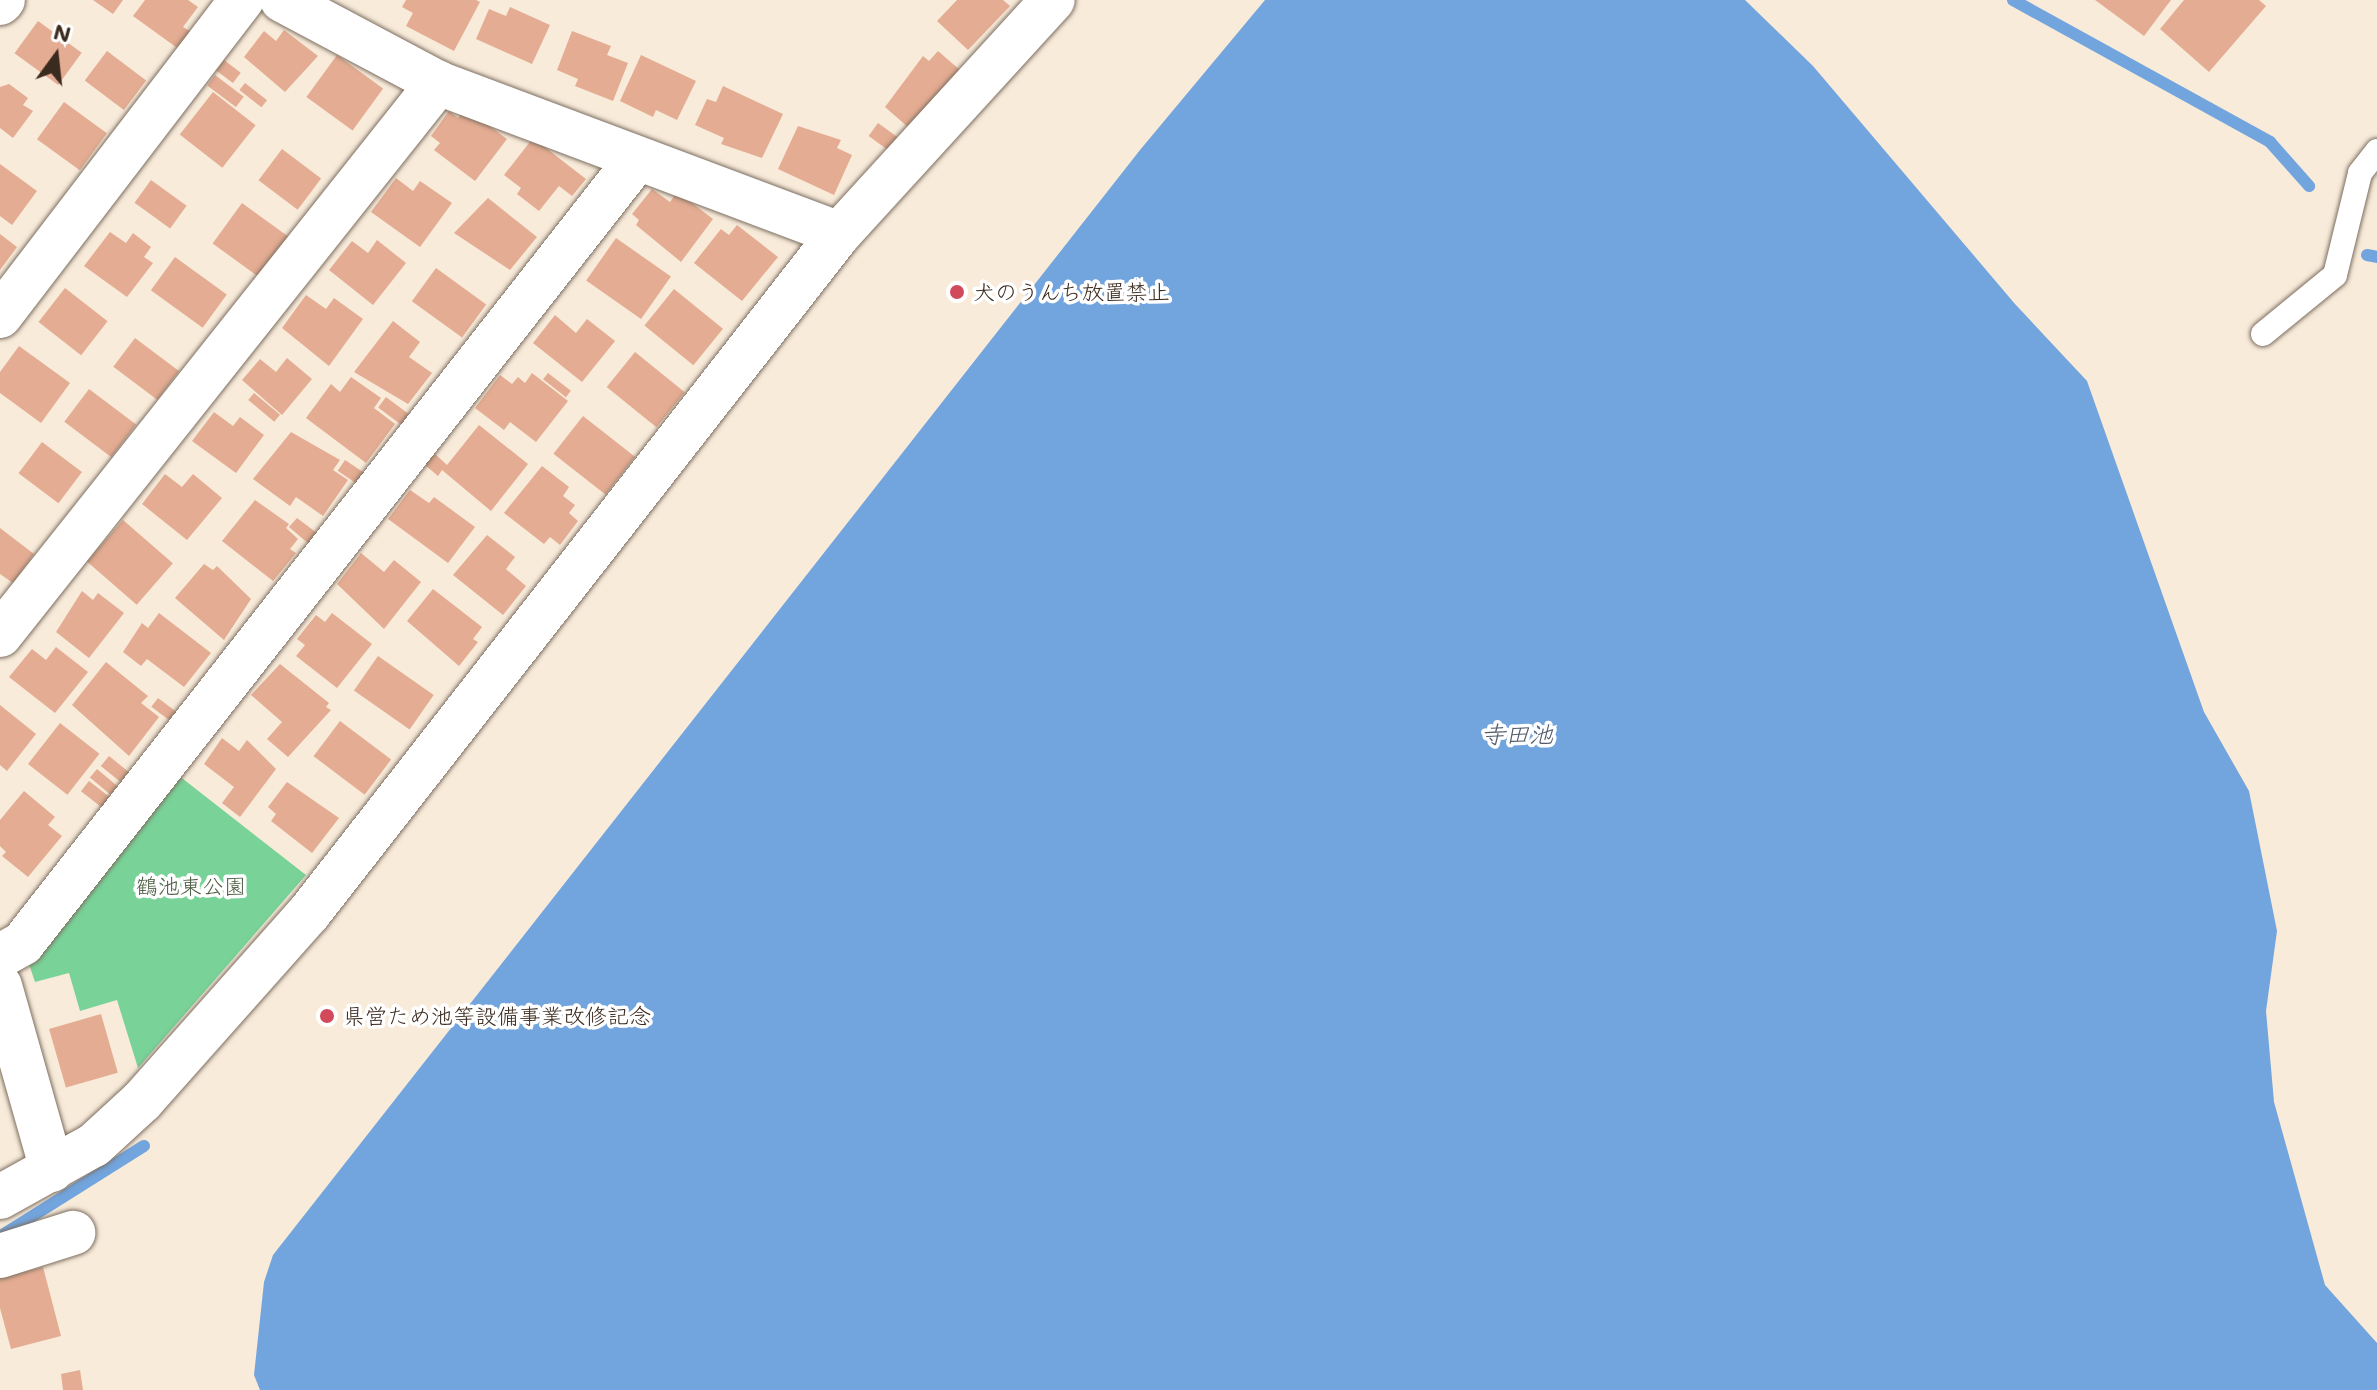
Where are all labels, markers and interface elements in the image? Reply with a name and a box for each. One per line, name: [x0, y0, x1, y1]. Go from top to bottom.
north arrow: [16, 16, 96, 96]
text: N: [51, 16, 74, 49]
place label: 犬のうんち放置禁止: [973, 279, 1171, 305]
marker: 犬のうんち放置禁止: [948, 283, 966, 301]
water label: 寺田池: [1481, 720, 1553, 748]
park label: 鶴池東公園: [136, 873, 246, 899]
place label: 県営ため池等設備事業改修記念: [343, 1003, 651, 1029]
marker: 県営ため池等設備事業改修記念: [318, 1007, 336, 1025]

